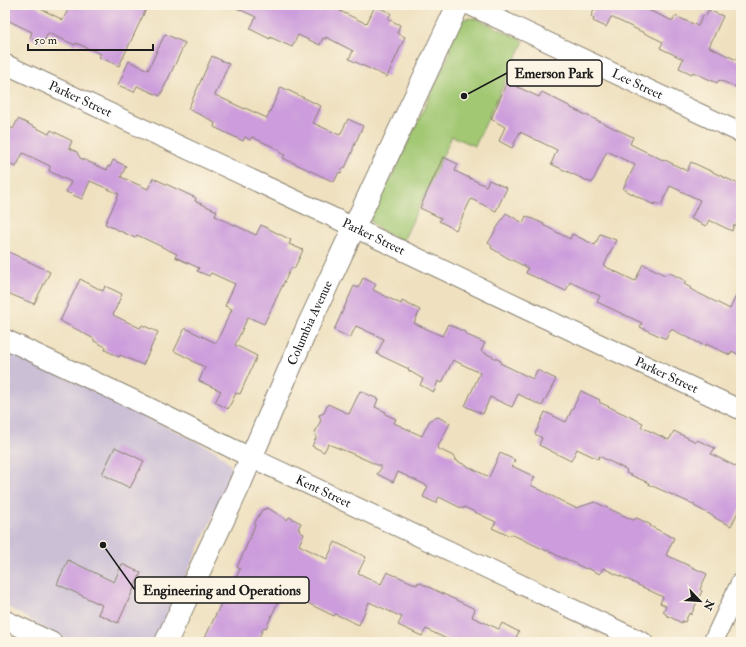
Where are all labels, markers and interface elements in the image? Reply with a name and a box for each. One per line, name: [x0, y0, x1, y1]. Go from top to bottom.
scale bar: [28, 26, 153, 52]
text: 50 m: [34, 33, 58, 48]
callout: Emerson Park: [507, 60, 602, 86]
text: Emerson Park: [514, 65, 594, 82]
street label: Lee Street: [609, 65, 665, 103]
street label: Parker Street: [46, 78, 114, 121]
street label: Parker Street: [339, 215, 408, 259]
street label: Columbia Avenue: [284, 278, 336, 368]
street label: Parker Street: [632, 354, 701, 397]
street label: Kent Street: [293, 472, 354, 511]
callout: Engineering and Operations: [135, 577, 309, 603]
north arrow: [680, 581, 720, 621]
text: Engineering and Operations: [143, 582, 301, 600]
text: N: [700, 597, 717, 613]

